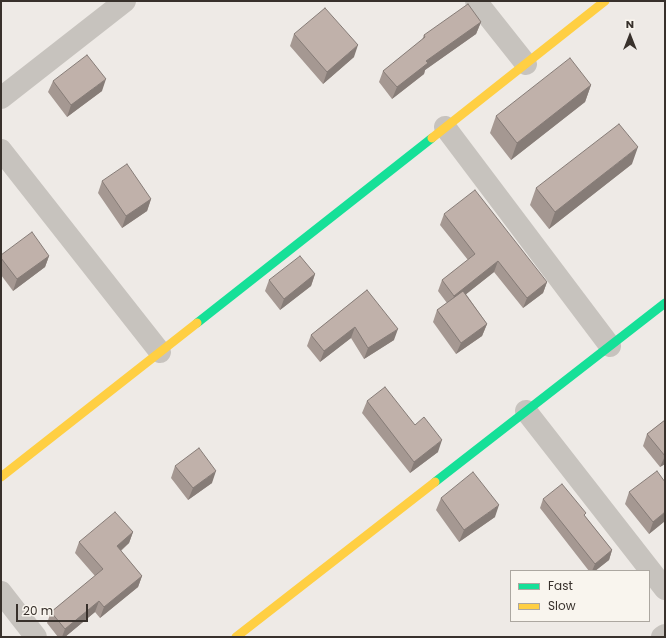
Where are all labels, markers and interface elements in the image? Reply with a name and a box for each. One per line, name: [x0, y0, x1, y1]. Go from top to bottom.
north arrow: [610, 16, 650, 56]
text: N: [626, 16, 634, 32]
legend: [510, 570, 650, 622]
text: Fast: [548, 577, 573, 594]
scale bar: [18, 596, 90, 622]
text: Slow: [548, 597, 576, 614]
text: 20 m: [23, 602, 53, 619]

